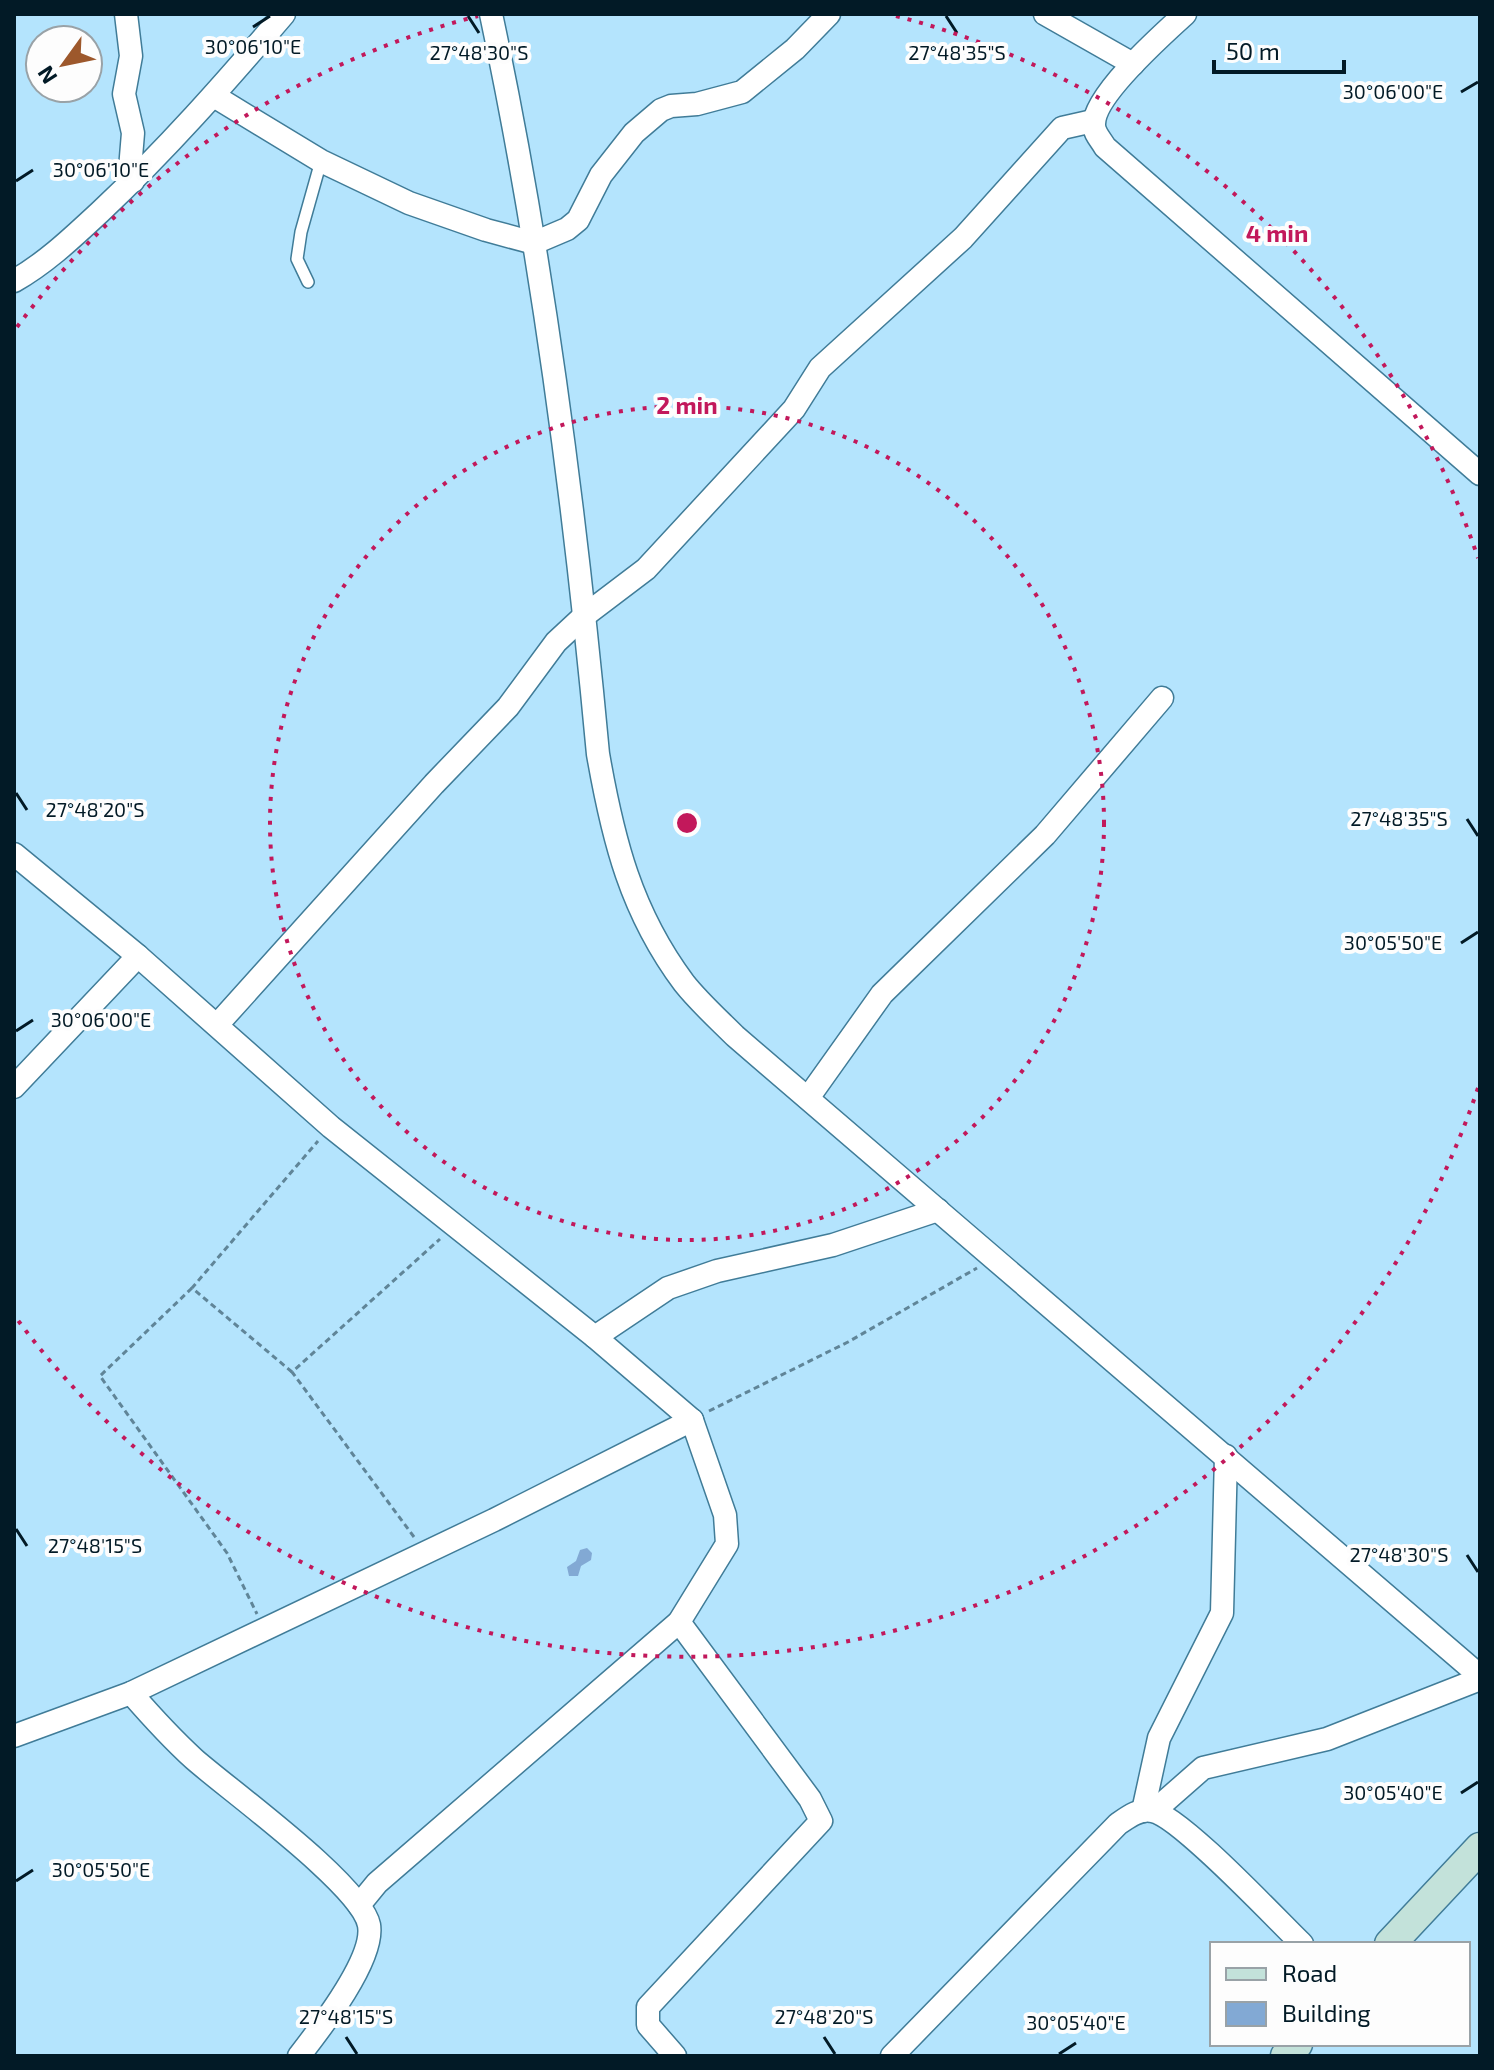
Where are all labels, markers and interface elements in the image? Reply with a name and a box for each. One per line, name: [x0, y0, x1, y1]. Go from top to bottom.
north arrow: [24, 24, 104, 104]
scale bar: [1214, 24, 1344, 74]
text: 30°06'10"E: [205, 34, 301, 58]
text: 50 m: [1226, 36, 1280, 65]
text: 27°48'30"S: [430, 40, 528, 64]
text: 27°48'35"S: [908, 40, 1006, 64]
text: N: [31, 62, 62, 89]
text: 30°06'00"E: [1343, 79, 1443, 103]
text: 30°06'10"E: [53, 157, 149, 181]
text: 4 min: [1246, 218, 1308, 247]
text: 2 min: [656, 390, 718, 419]
text: 27°48'20"S: [46, 797, 144, 821]
text: 27°48'35"S: [1350, 806, 1448, 830]
centre of rings: [673, 809, 701, 837]
text: 30°05'50"E: [1344, 930, 1442, 954]
text: 30°06'00"E: [51, 1007, 151, 1031]
text: 27°48'15"S: [48, 1533, 142, 1557]
text: 27°48'30"S: [1350, 1542, 1448, 1566]
text: 30°05'40"E: [1343, 1780, 1443, 1804]
text: 30°05'50"E: [52, 1857, 150, 1881]
legend: [1210, 1942, 1470, 2046]
text: Road: [1282, 1958, 1337, 1987]
text: Building: [1282, 1998, 1371, 2027]
text: 27°48'15"S: [299, 2004, 393, 2028]
text: 27°48'20"S: [775, 2004, 873, 2028]
text: 30°05'40"E: [1026, 2010, 1126, 2034]

